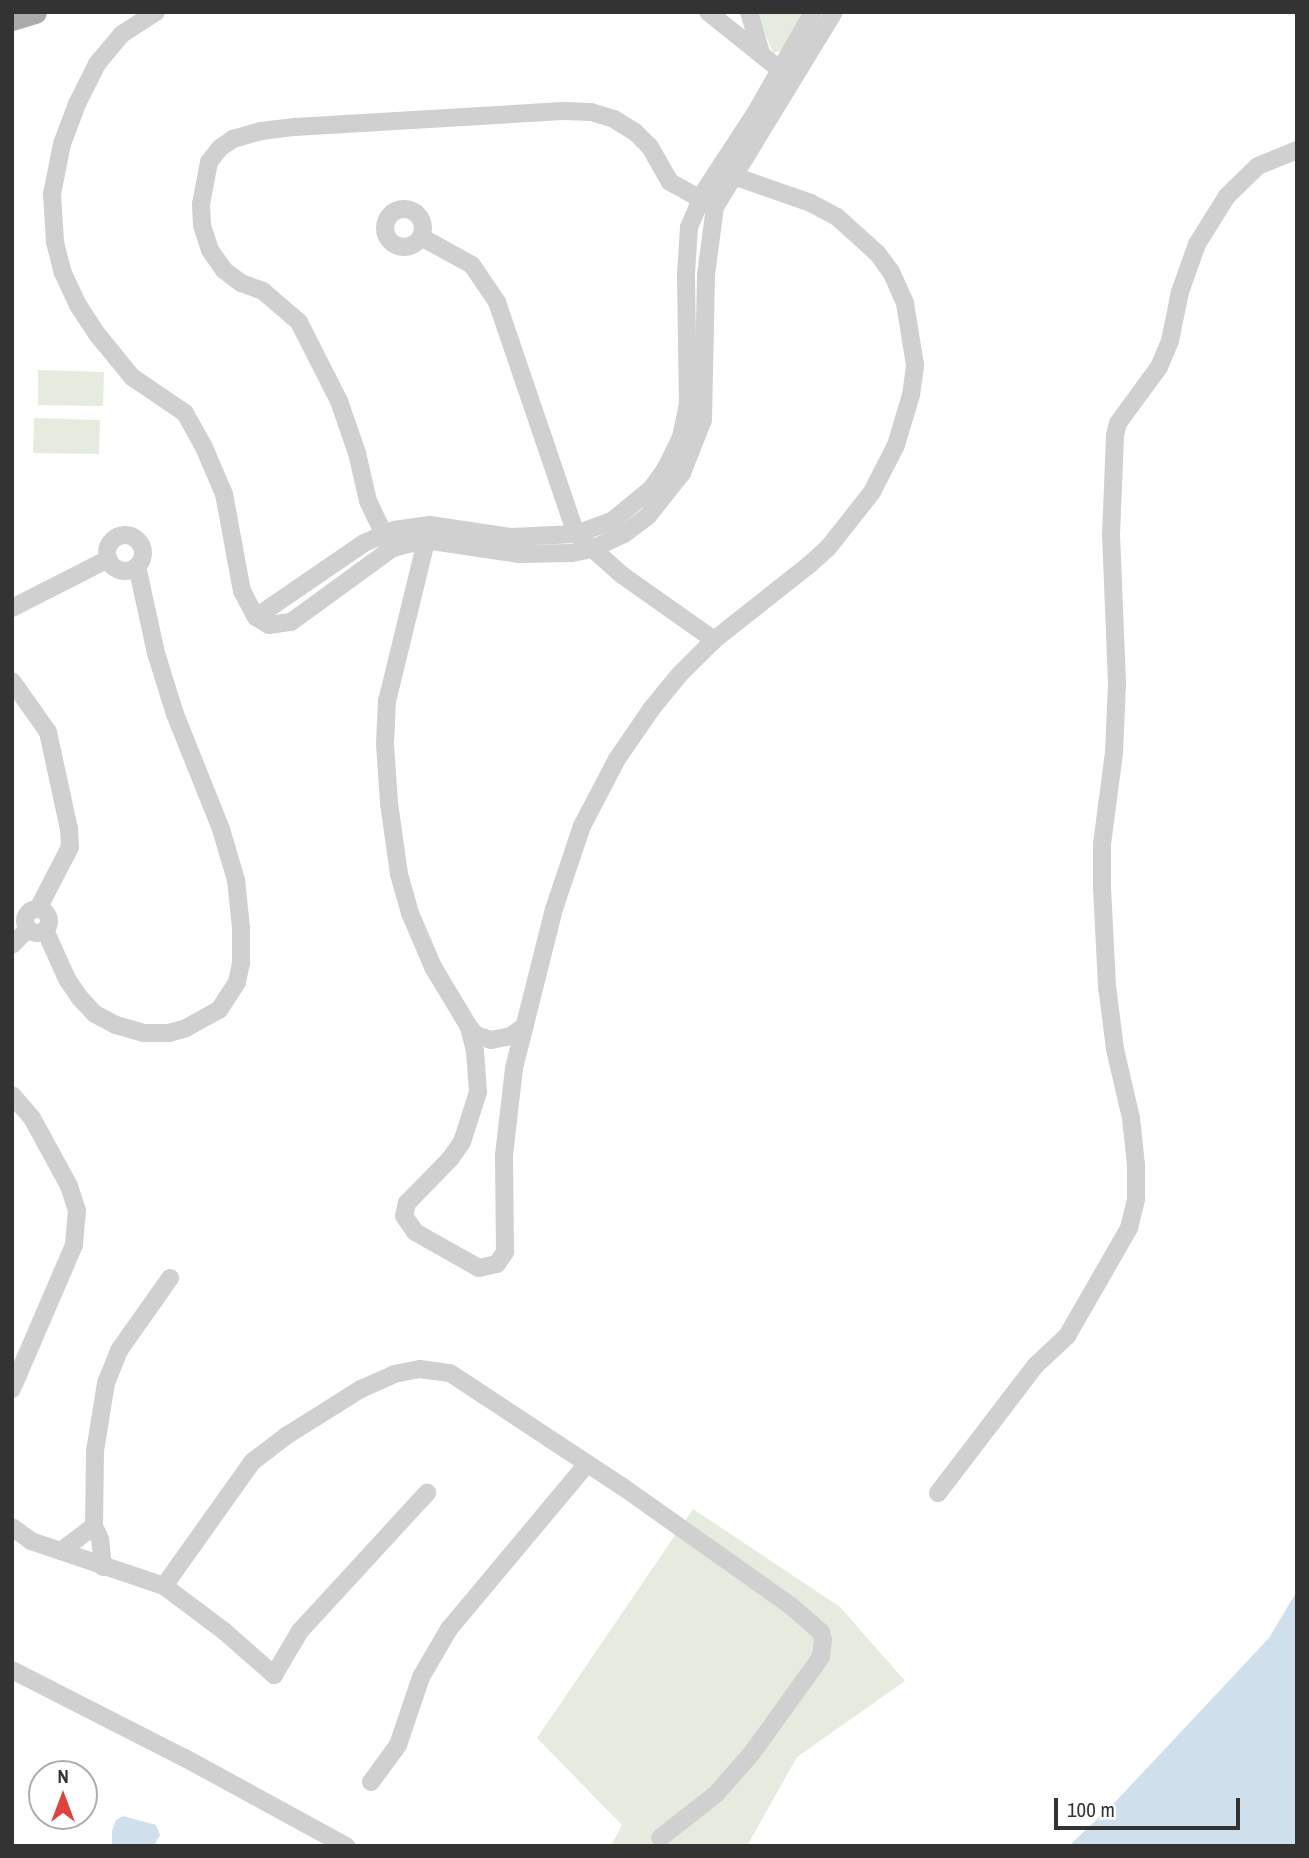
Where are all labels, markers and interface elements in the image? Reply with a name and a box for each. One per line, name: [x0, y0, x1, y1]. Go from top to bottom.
north arrow: [28, 1760, 98, 1830]
text: N: [57, 1763, 69, 1789]
scale bar: [1057, 1784, 1242, 1828]
text: 100 m: [1067, 1795, 1115, 1824]

